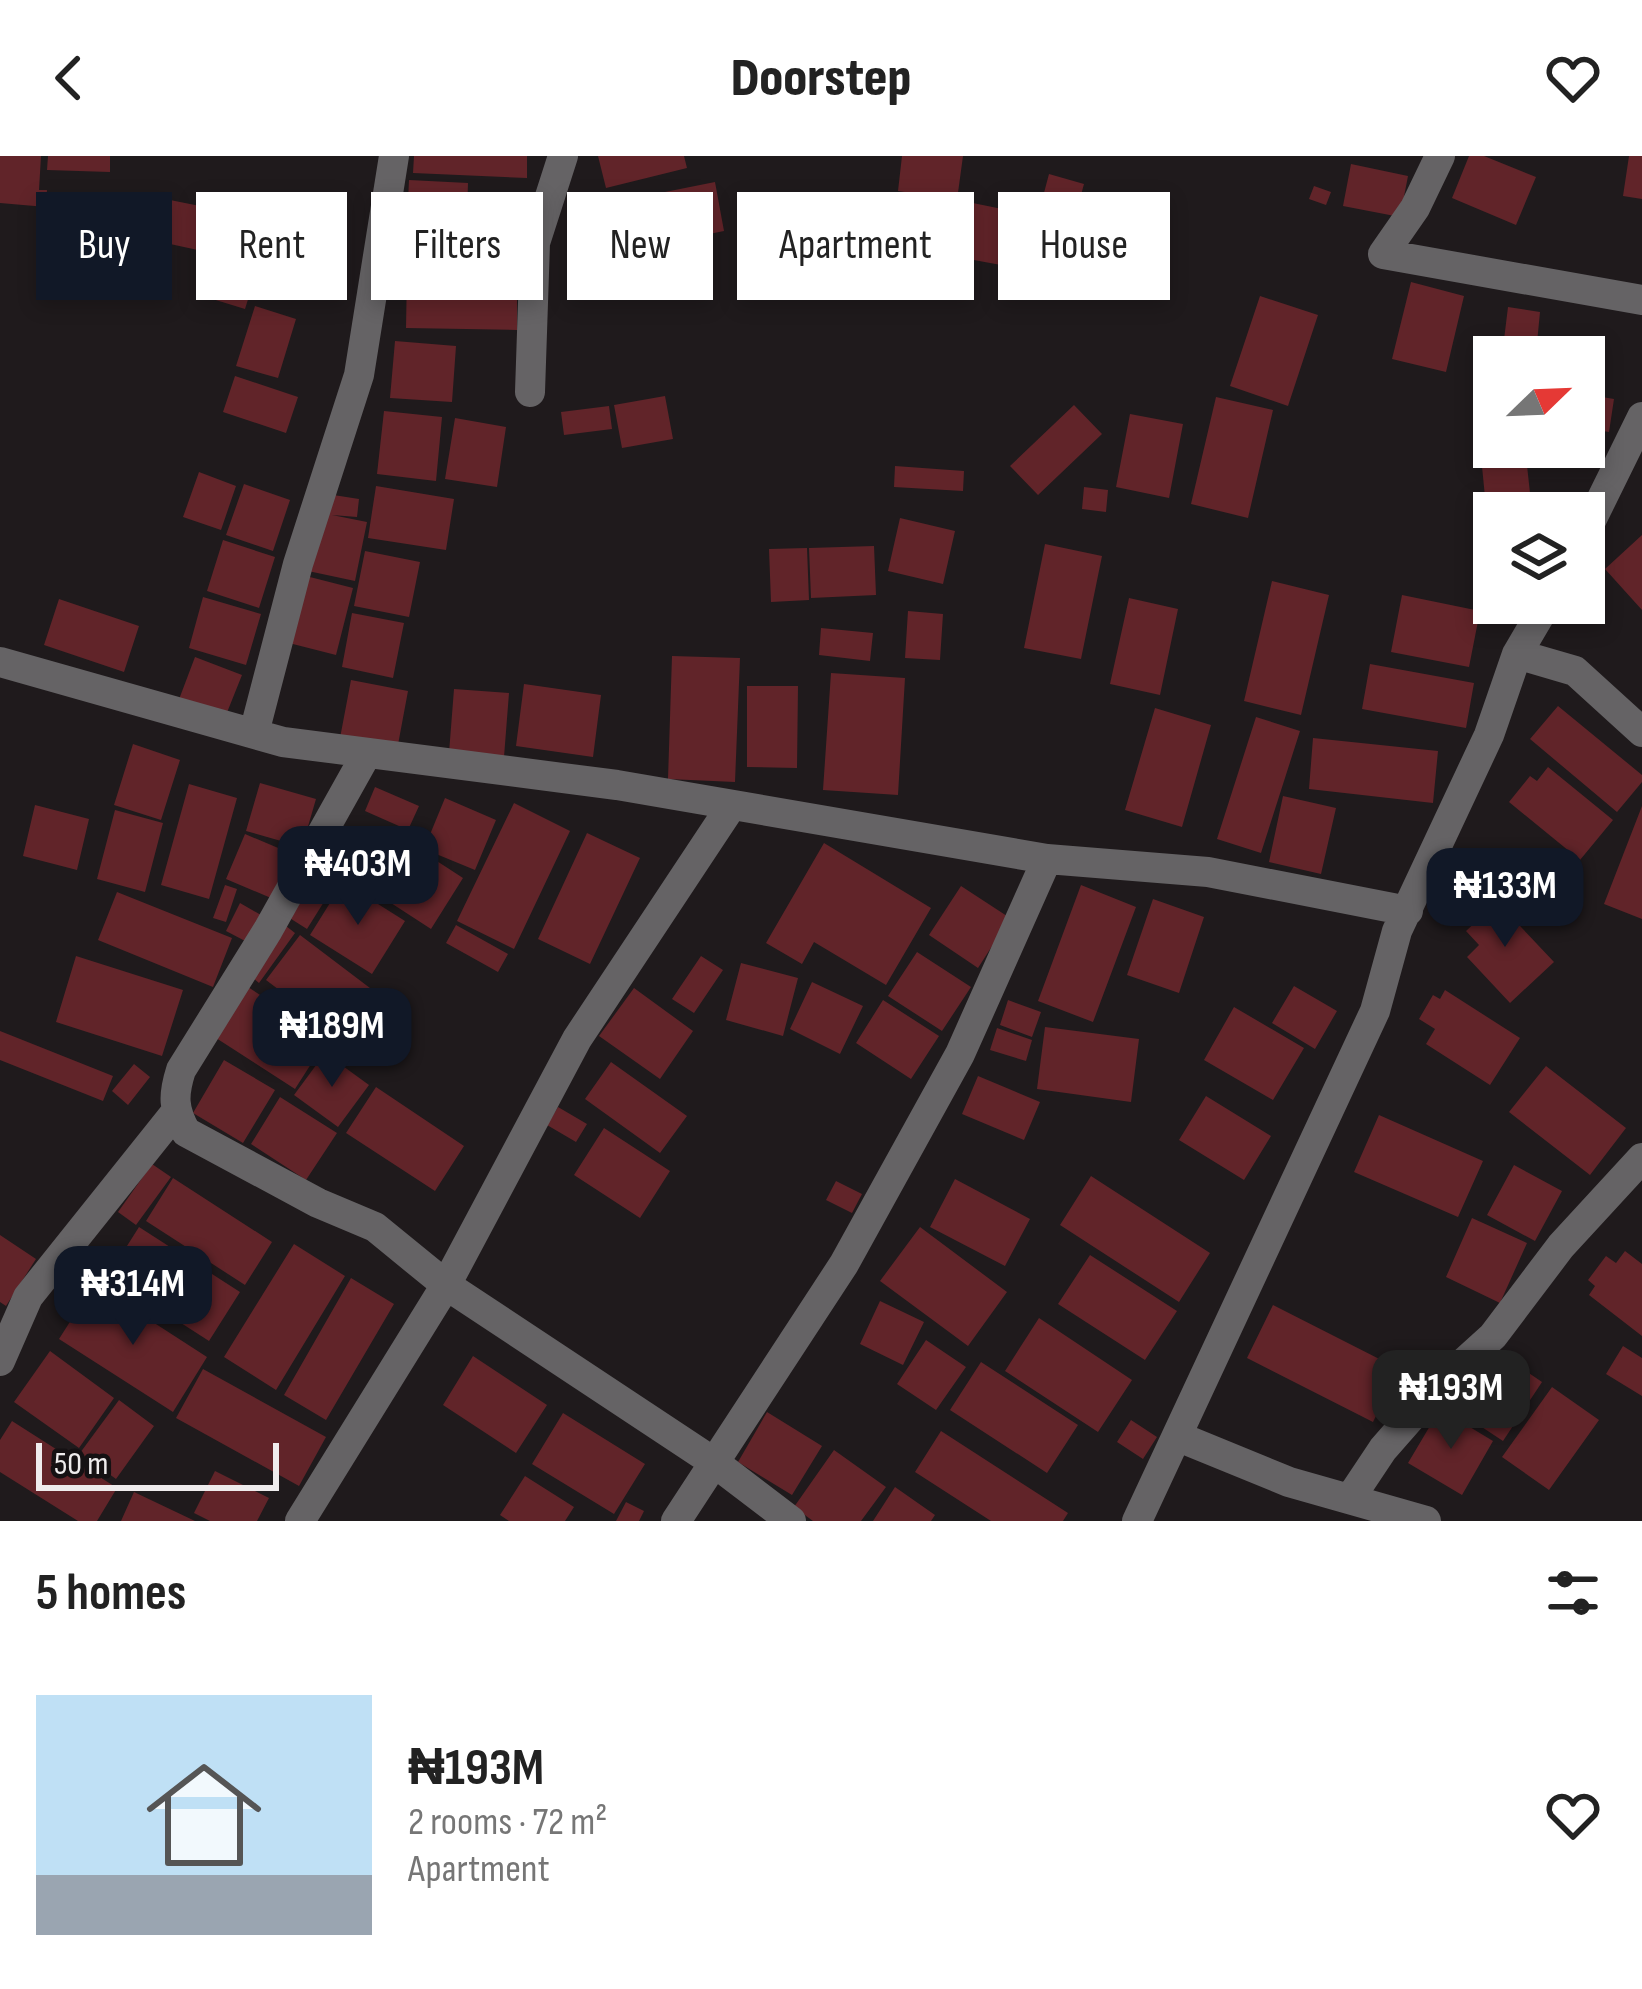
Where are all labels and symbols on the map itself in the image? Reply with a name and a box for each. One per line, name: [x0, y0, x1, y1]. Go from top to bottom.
north arrow: [1473, 336, 1605, 468]
pin: ₦403M: [274, 826, 442, 928]
pin: ₦133M: [1421, 848, 1589, 950]
pin: ₦189M: [248, 988, 416, 1090]
pin: ₦314M: [49, 1246, 217, 1348]
pin: ₦193M: [1367, 1350, 1535, 1452]
scale bar: [36, 1437, 279, 1490]

